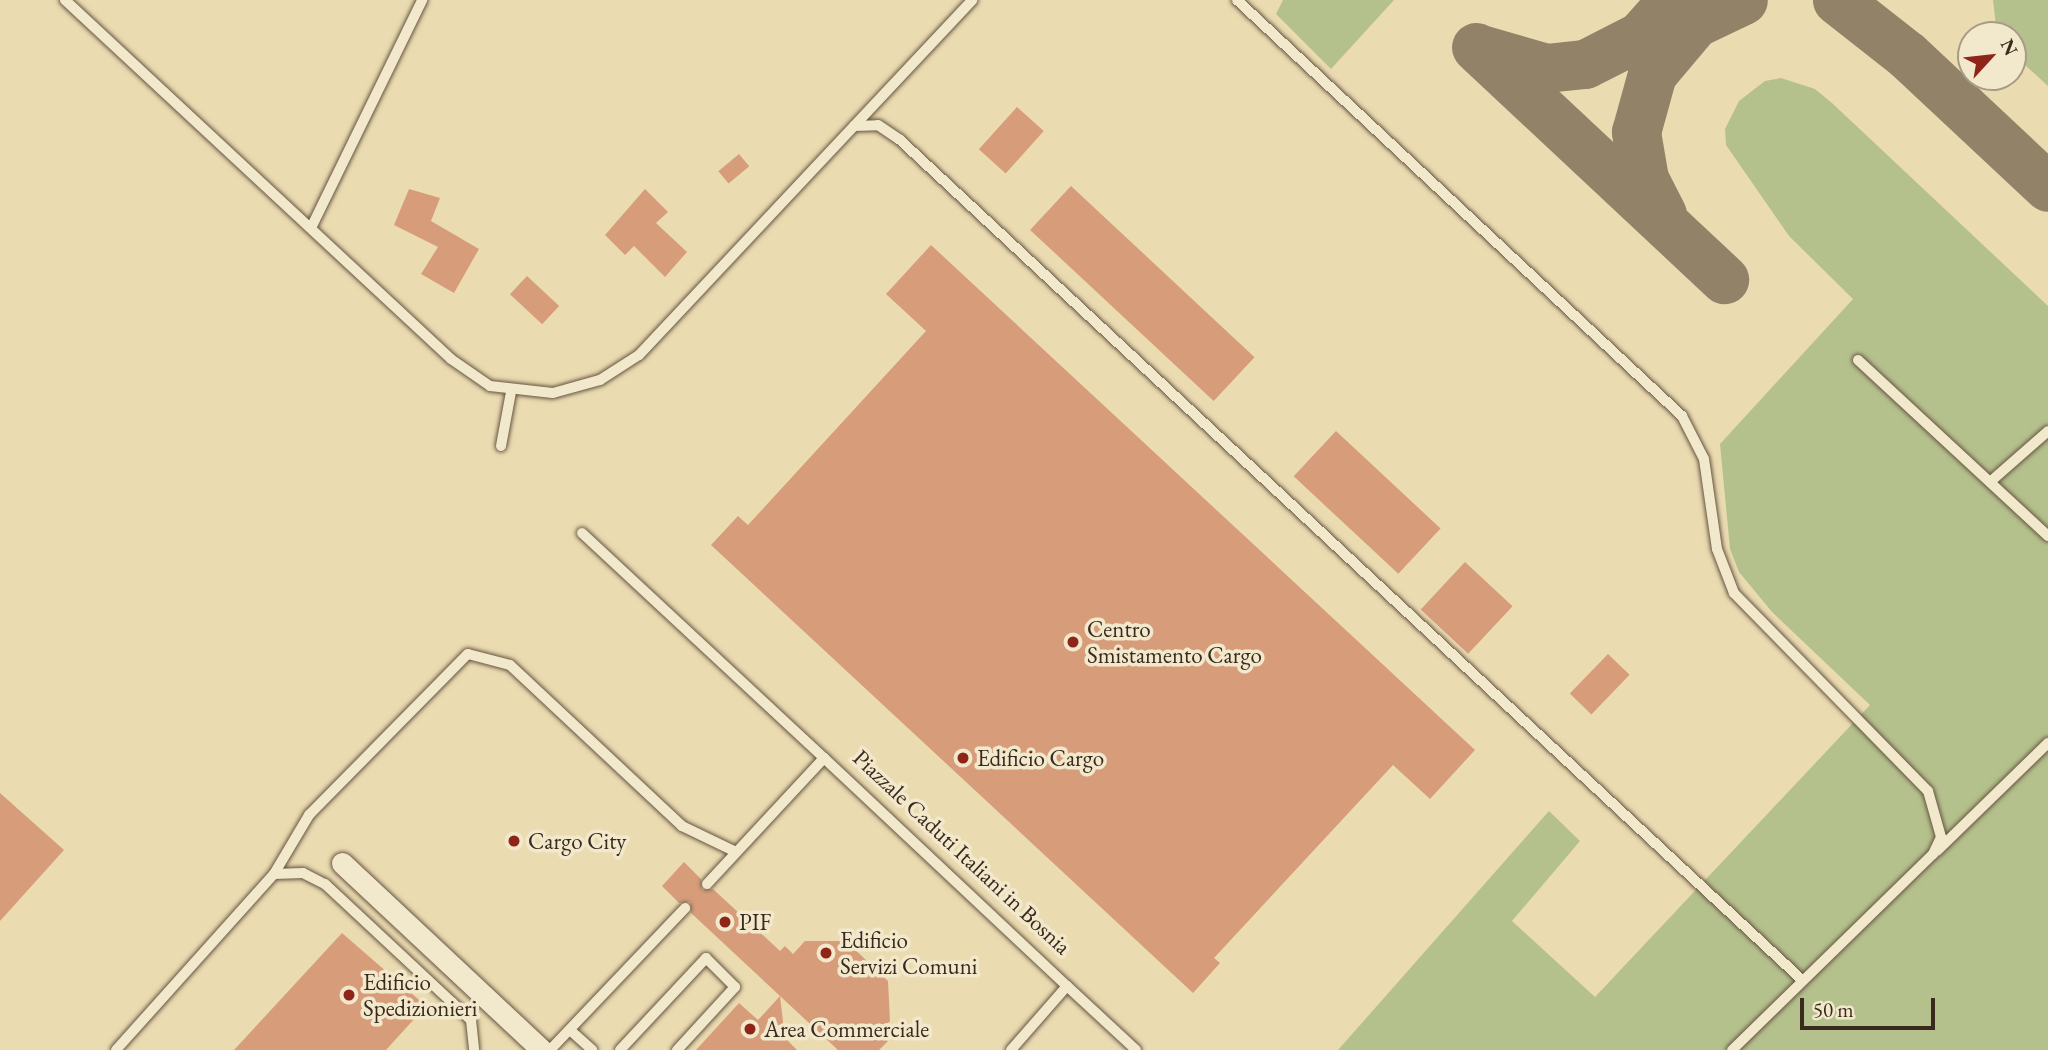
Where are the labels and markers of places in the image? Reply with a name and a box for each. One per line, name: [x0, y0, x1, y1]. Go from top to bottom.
place label: Centro Smistamento Cargo: [1087, 615, 1262, 669]
marker: Centro Smistamento Cargo: [1065, 634, 1081, 650]
place label: Edificio Cargo: [977, 744, 1104, 772]
marker: Edificio Cargo: [955, 750, 971, 766]
place label: Cargo City: [528, 827, 626, 855]
marker: Cargo City: [506, 833, 522, 849]
place label: PIF: [739, 908, 771, 936]
marker: PIF: [717, 914, 733, 930]
place label: Edificio Servizi Comuni: [840, 926, 977, 980]
marker: Edificio Servizi Comuni: [818, 945, 834, 961]
place label: Edificio Spedizionieri: [363, 968, 477, 1022]
marker: Edificio Spedizionieri: [341, 987, 357, 1003]
place label: Area Commerciale: [764, 1015, 929, 1043]
marker: Area Commerciale: [742, 1021, 758, 1037]

